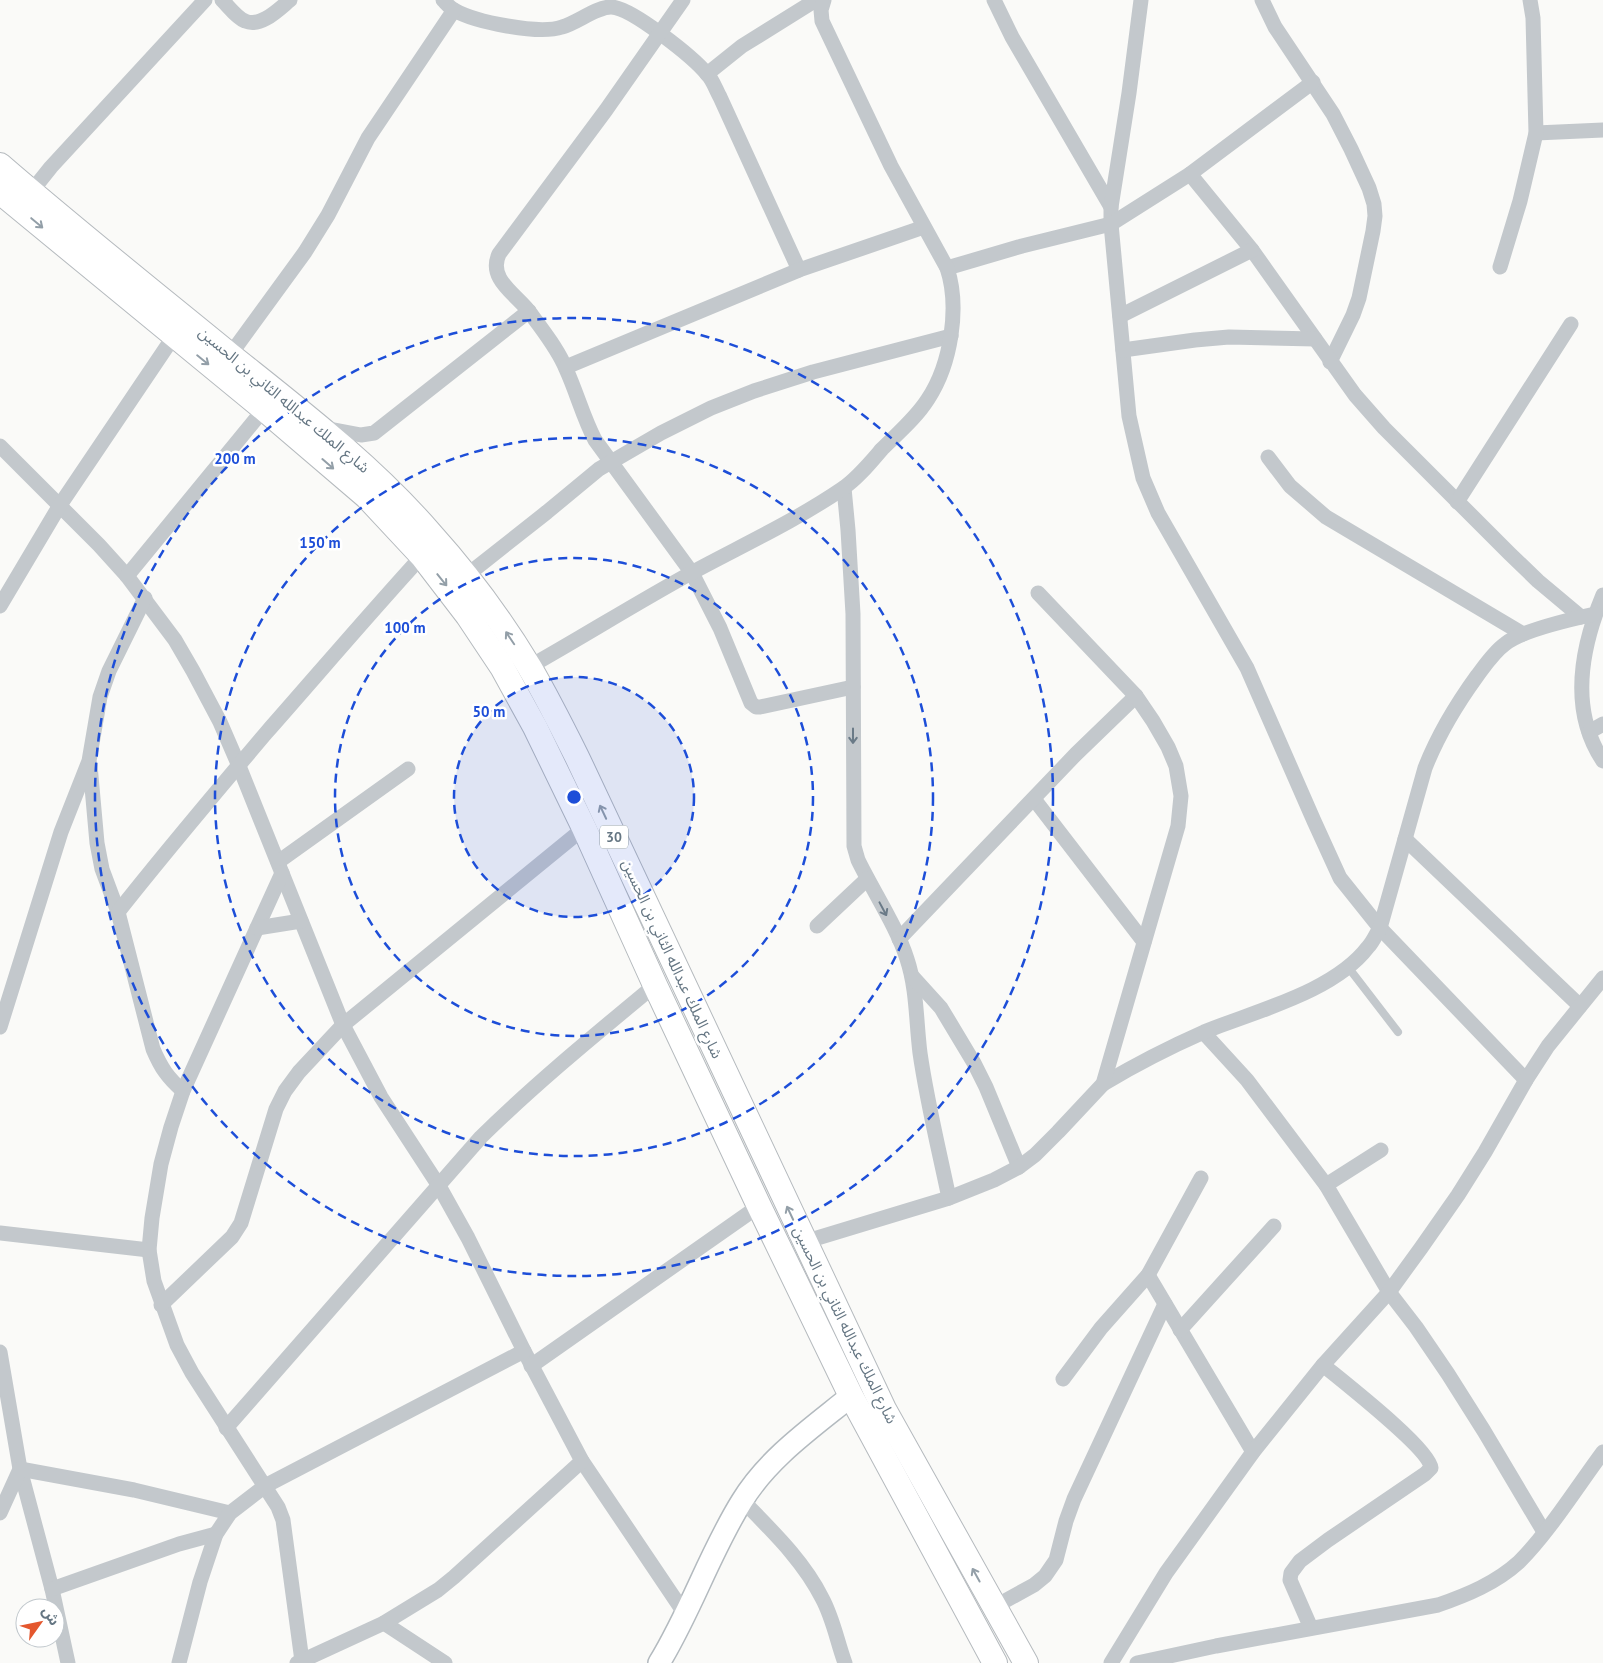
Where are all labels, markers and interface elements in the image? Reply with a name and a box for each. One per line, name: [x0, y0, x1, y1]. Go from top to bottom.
one-way arrow: [31, 218, 44, 229]
street label: شارع الملك عبدالله الثاني بن الحسين: [193, 322, 374, 479]
one-way arrow: [197, 354, 210, 365]
text: 200 m: [214, 449, 256, 468]
one-way arrow: [321, 458, 334, 469]
text: 150 m: [299, 533, 341, 552]
one-way arrow: [436, 573, 447, 586]
text: 100 m: [384, 618, 426, 637]
one-way arrow: [505, 631, 515, 645]
text: 50 m: [473, 702, 505, 721]
one-way arrow: [848, 728, 858, 744]
centre of rings: [565, 788, 583, 806]
one-way arrow: [597, 805, 607, 820]
road number: 30: [600, 826, 628, 849]
street label: شارع الملك عبدالله الثاني بن الحسين: [615, 856, 727, 1063]
one-way arrow: [879, 901, 888, 916]
one-way arrow: [785, 1206, 795, 1221]
street label: شارع الملك عبدالله الثاني بن الحسين: [787, 1223, 902, 1428]
one-way arrow: [971, 1568, 980, 1583]
north arrow: [15, 1598, 65, 1648]
text: ش: [38, 1603, 64, 1629]

